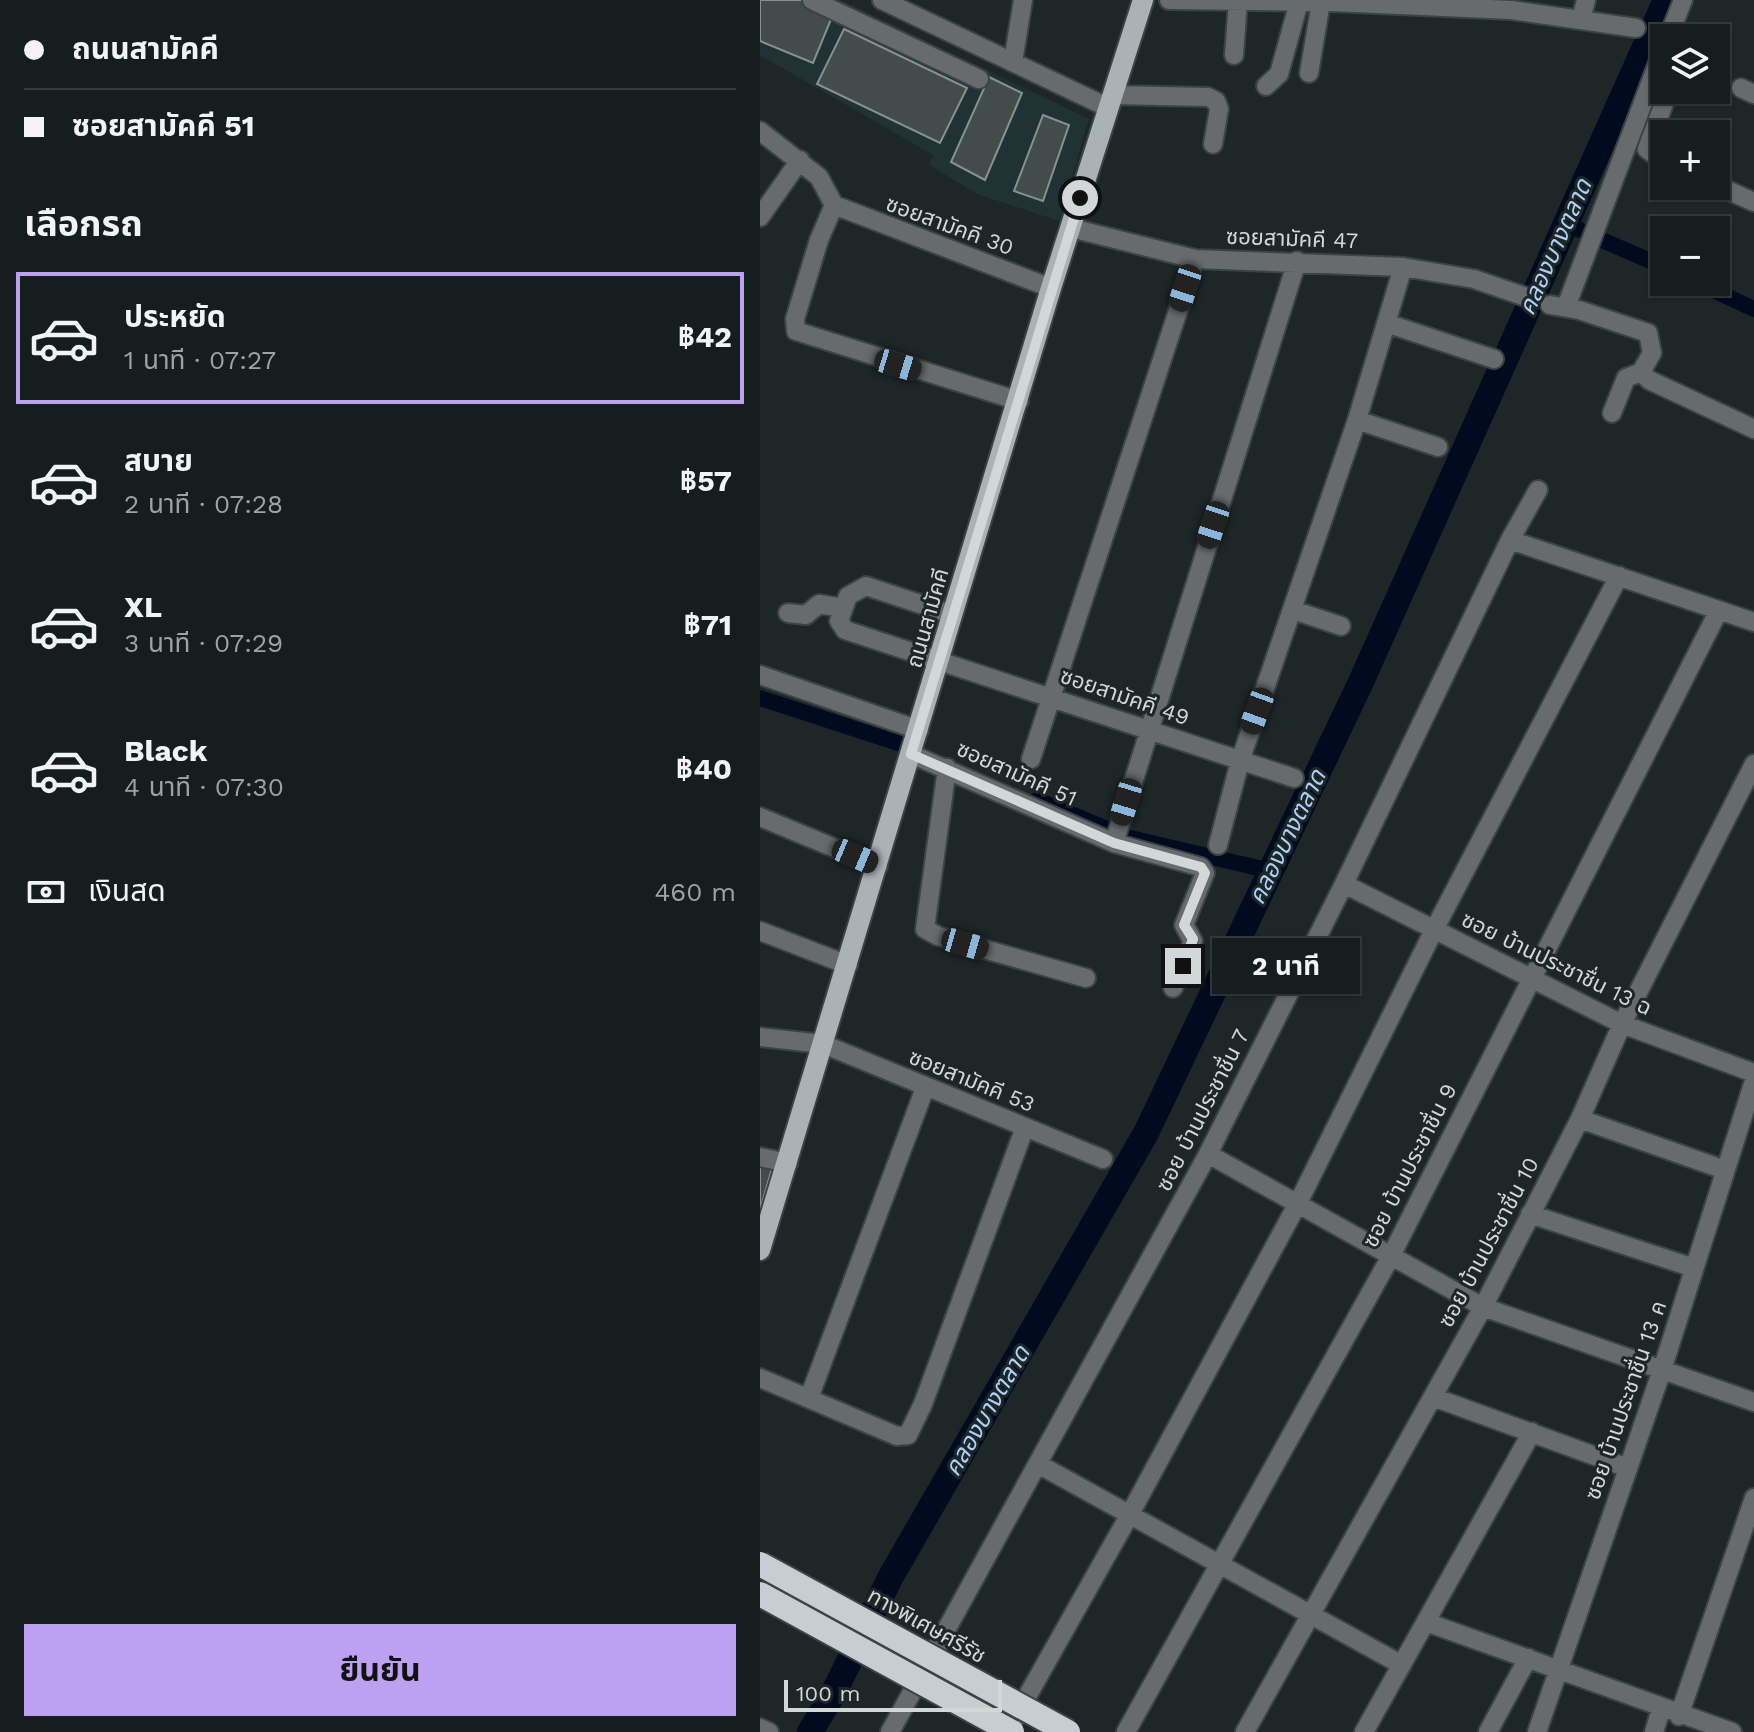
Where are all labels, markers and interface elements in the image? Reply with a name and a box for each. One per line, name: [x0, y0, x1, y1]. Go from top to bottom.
map controls: [1650, 24, 1730, 296]
button: layers: [1650, 24, 1730, 104]
text: ถนนสามัคคี: [72, 31, 219, 66]
text: ซอยสามัคคี 51: [72, 108, 255, 143]
button: +: [1650, 120, 1730, 200]
water label: คลองบางตลาด: [1513, 174, 1598, 319]
route start: [1062, 180, 1098, 216]
street label: ซอยสามัคคี 30: [883, 191, 1017, 260]
text: เลือกรถ: [24, 203, 143, 245]
button: −: [1650, 216, 1730, 296]
street label: ซอยสามัคคี 47: [1226, 224, 1358, 253]
car: [1166, 261, 1204, 315]
text: ประหยัด: [124, 299, 226, 334]
icon: car: [28, 302, 100, 374]
text: ฿42: [678, 319, 732, 354]
text: 1 นาที · 07:27: [124, 345, 276, 375]
car: [872, 347, 924, 383]
text: สบาย: [124, 443, 193, 478]
icon: car: [28, 446, 100, 518]
text: ฿57: [680, 463, 732, 498]
text: 2 นาที · 07:28: [124, 489, 283, 519]
car: [1194, 498, 1232, 552]
street label: ถนนสามัคคี: [901, 566, 954, 671]
text: XL: [124, 589, 162, 624]
icon: car: [28, 590, 100, 662]
text: ฿71: [683, 607, 732, 642]
text: 3 นาที · 07:29: [124, 628, 283, 658]
street label: ซอยสามัคคี 49: [1057, 663, 1192, 730]
car: [1238, 684, 1276, 738]
text: Black: [124, 733, 208, 768]
icon: car: [28, 734, 100, 806]
street label: ซอยสามัคคี 51: [953, 736, 1081, 811]
text: ฿40: [676, 751, 732, 786]
water label: คลองบางตลาด: [1242, 764, 1332, 909]
text: 4 นาที · 07:30: [124, 772, 284, 802]
car: [1108, 776, 1144, 828]
car: [828, 836, 882, 876]
icon: cash: [24, 870, 68, 914]
text: เงินสด: [88, 873, 166, 908]
text: 460 m: [654, 877, 736, 907]
street label: ซอย บ้านประชาชื่น 13 ฉ: [1458, 904, 1657, 1020]
car: [939, 926, 991, 962]
callout: 2 นาที: [1211, 938, 1359, 994]
route end: [1165, 948, 1201, 984]
text: 2 นาที: [1252, 951, 1320, 981]
street label: ซอย บ้านประชาชื่น 7: [1148, 1024, 1254, 1195]
street label: ซอยสามัคคี 53: [905, 1044, 1038, 1117]
street label: ซอย บ้านประชาชื่น 9: [1355, 1078, 1462, 1251]
street label: ซอย บ้านประชาชื่น 10: [1431, 1152, 1544, 1331]
street label: ซอย บ้านประชาชื่น 13 ค: [1577, 1296, 1671, 1503]
water label: คลองบางตลาด: [938, 1340, 1036, 1481]
street label: ทางพิเศษศรีรัช: [863, 1583, 990, 1668]
button: ยืนยัน: [24, 1624, 736, 1716]
scale bar: [784, 1676, 1002, 1712]
text: 100 m: [796, 1681, 860, 1706]

